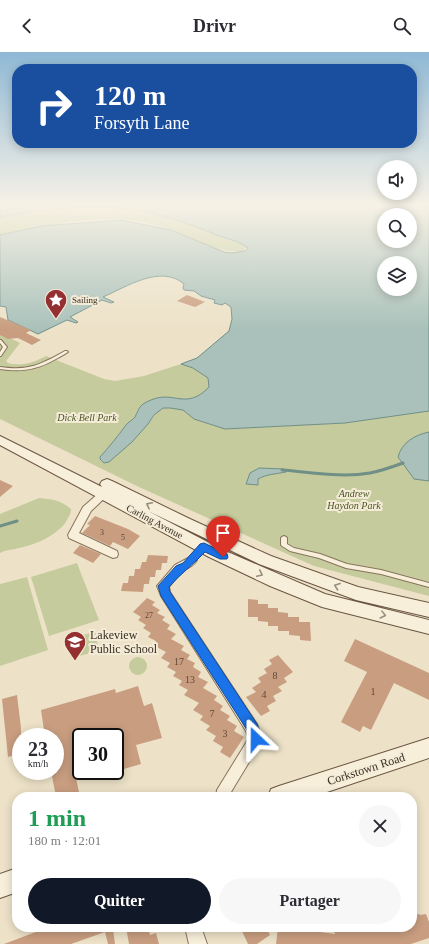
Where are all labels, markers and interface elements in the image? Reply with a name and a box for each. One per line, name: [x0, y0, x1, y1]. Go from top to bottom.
icon: back: [16, 15, 38, 37]
icon: search: [391, 15, 413, 37]
text: Drivr: [193, 16, 236, 36]
icon: right: [28, 80, 80, 132]
text: 120 m: [94, 80, 166, 111]
text: Forsyth Lane: [94, 113, 189, 133]
map controls: [377, 160, 417, 296]
button: sound: [377, 160, 417, 200]
button: search: [377, 208, 417, 248]
button: layers: [377, 256, 417, 296]
place icon: Sailing: [43, 287, 69, 320]
place label: Sailing: [72, 295, 98, 305]
park label: Dick Bell Park: [56, 412, 117, 423]
park label: Andrew Haydon Park: [326, 488, 381, 511]
street label: Carling Avenue: [125, 502, 185, 541]
one-way arrow: [146, 502, 153, 510]
pin: [206, 516, 240, 557]
icon: arrive: [212, 522, 234, 544]
house number: 3: [100, 528, 104, 537]
house number: 5: [121, 533, 125, 542]
one-way arrow: [255, 569, 263, 577]
one-way arrow: [334, 583, 341, 591]
house number: 27: [145, 611, 153, 620]
one-way arrow: [379, 611, 386, 619]
place label: Lakeview Public School: [90, 628, 158, 656]
school or university icon: Lakeview Public School: [62, 629, 88, 662]
house number: 17: [174, 656, 184, 667]
house number: 8: [273, 670, 278, 681]
house number: 13: [185, 674, 195, 685]
house number: 1: [371, 686, 376, 697]
house number: 4: [262, 689, 267, 700]
house number: 7: [210, 708, 215, 719]
position arrow: [235, 718, 277, 760]
speed limit sign: 30: [72, 728, 124, 780]
house number: 3: [223, 728, 228, 739]
text: 23: [28, 738, 48, 760]
street label: Corkstown Road: [325, 750, 407, 788]
text: km/h: [28, 758, 48, 769]
text: 1 min: [28, 805, 86, 831]
button: close: [359, 805, 401, 847]
text: 180 m · 12:01: [28, 833, 101, 848]
button: Quitter: [28, 878, 211, 924]
button: Partager: [219, 878, 401, 924]

